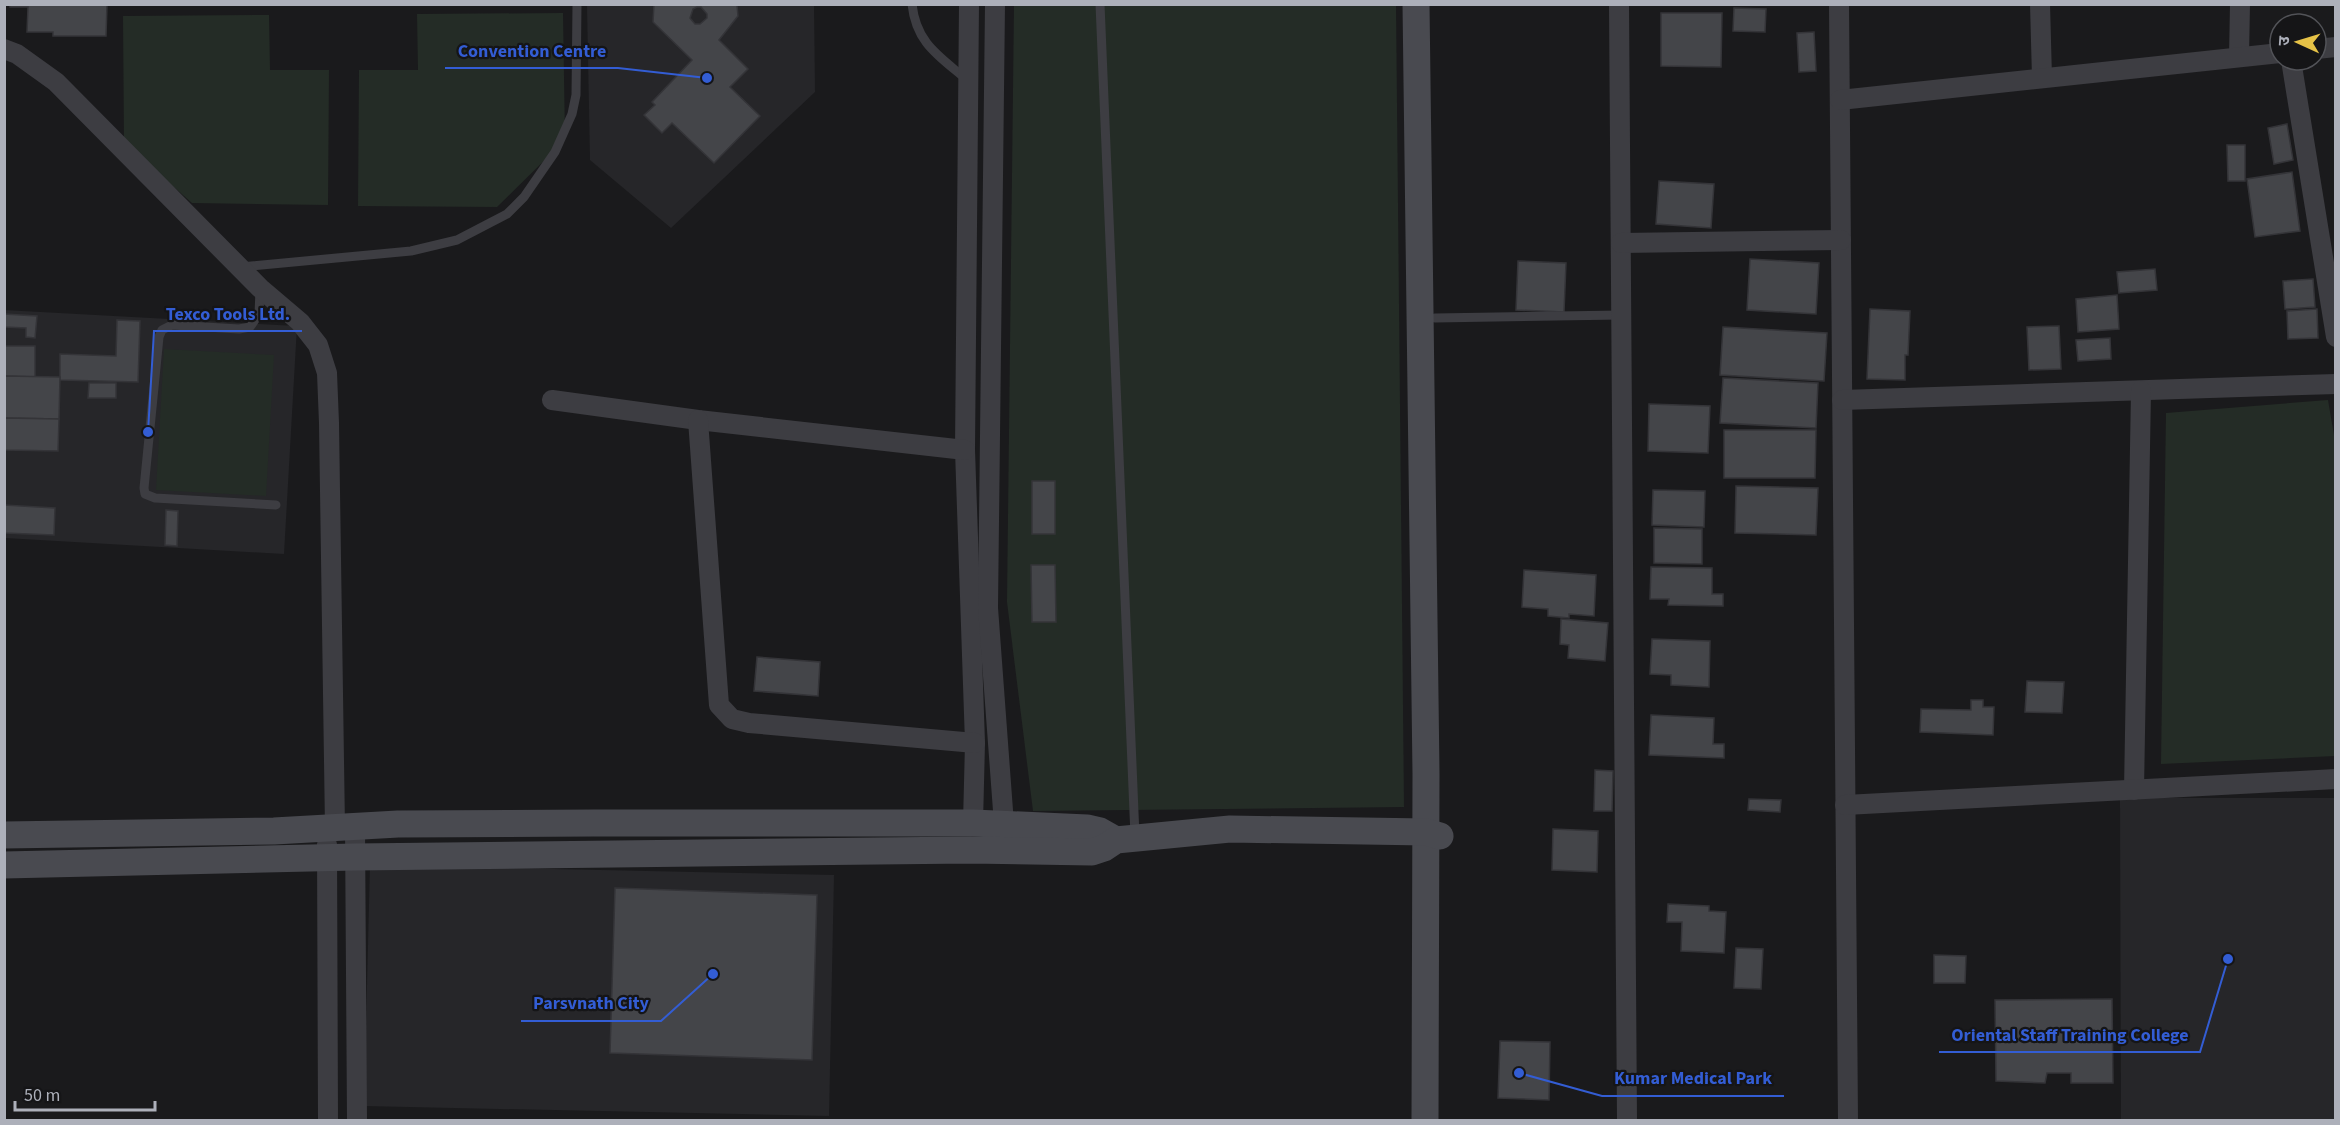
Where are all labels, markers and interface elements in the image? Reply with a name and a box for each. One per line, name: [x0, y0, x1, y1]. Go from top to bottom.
north arrow: [2268, 12, 2328, 72]
callout: Convention Centre: [445, 32, 618, 68]
text: उ: [2273, 35, 2295, 46]
text: Convention Centre: [458, 39, 606, 64]
callout: Texco Tools Ltd.: [154, 295, 302, 331]
text: Texco Tools Ltd.: [166, 302, 290, 327]
callout: Parsvnath City: [521, 985, 661, 1021]
text: Parsvnath City: [533, 991, 650, 1016]
callout: Oriental Staff Training College: [1939, 1016, 2200, 1052]
text: Oriental Staff Training College: [1951, 1023, 2189, 1048]
callout: Kumar Medical Park: [1602, 1060, 1784, 1096]
text: Kumar Medical Park: [1614, 1066, 1772, 1091]
scale bar: [15, 1074, 154, 1112]
text: 50 m: [24, 1083, 60, 1108]

